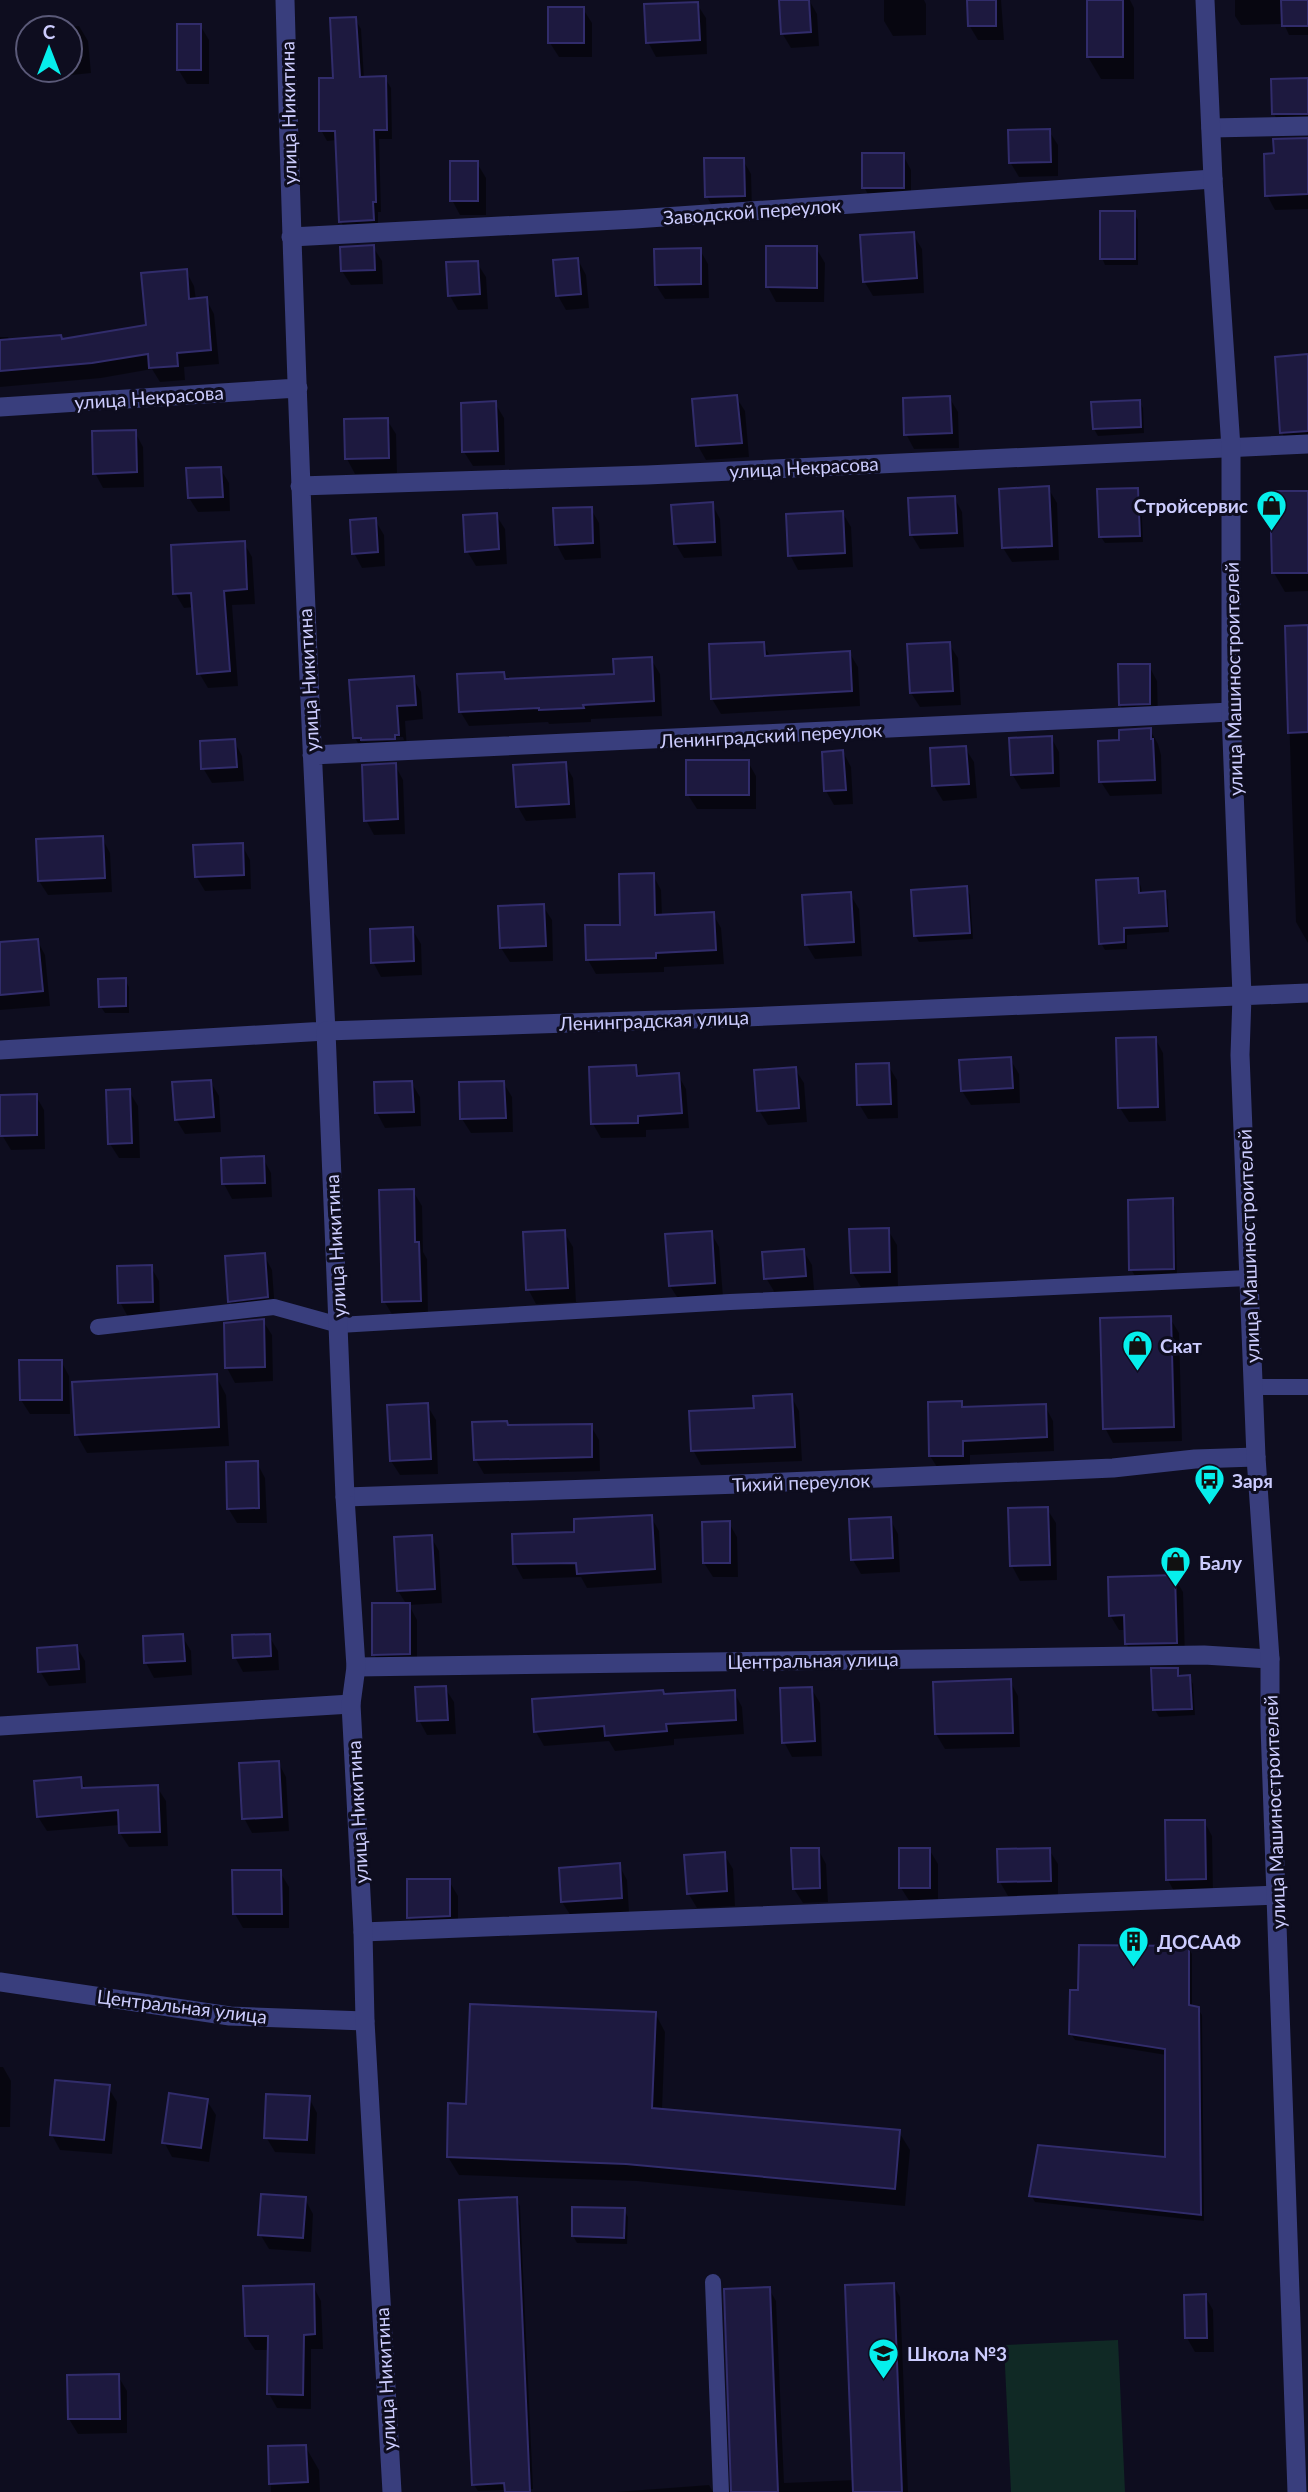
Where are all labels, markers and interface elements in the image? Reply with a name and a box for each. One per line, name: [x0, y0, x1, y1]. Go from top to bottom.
north arrow: [14, 14, 84, 84]
text: С: [43, 20, 56, 43]
street label: улица Никитина: [275, 41, 301, 185]
street label: Заводской переулок: [662, 193, 842, 229]
street label: улица Некрасова: [74, 380, 224, 414]
street label: улица Некрасова: [729, 452, 879, 482]
shop icon: Стройсервис: [1254, 488, 1288, 532]
place label: Стройсервис: [1134, 494, 1248, 517]
street label: улица Машиностроителей: [1219, 562, 1247, 796]
street label: улица Никитина: [293, 608, 323, 752]
street label: Ленинградский переулок: [658, 718, 883, 752]
street label: Ленинградская улица: [558, 1005, 749, 1035]
street label: улица Машиностроителей: [1232, 1129, 1264, 1363]
street label: улица Никитина: [320, 1174, 350, 1318]
shop icon: Скат: [1120, 1328, 1154, 1372]
place label: Скат: [1160, 1334, 1202, 1357]
bus stop icon: Заря: [1192, 1463, 1226, 1507]
street label: Тихий переулок: [732, 1468, 871, 1496]
place label: Заря: [1232, 1469, 1273, 1492]
shop icon: Балу: [1159, 1545, 1193, 1589]
place label: Балу: [1199, 1551, 1243, 1574]
street label: Центральная улица: [727, 1647, 899, 1673]
street label: улица Машиностроителей: [1258, 1695, 1290, 1929]
street label: улица Никитина: [342, 1740, 372, 1884]
building icon: ДОСААФ: [1117, 1924, 1151, 1968]
place label: ДОСААФ: [1157, 1930, 1241, 1953]
street label: Центральная улица: [96, 1984, 268, 2028]
street label: улица Никитина: [370, 2307, 400, 2451]
school or university icon: Школа №3: [867, 2336, 901, 2380]
place label: Школа №3: [907, 2342, 1007, 2365]

